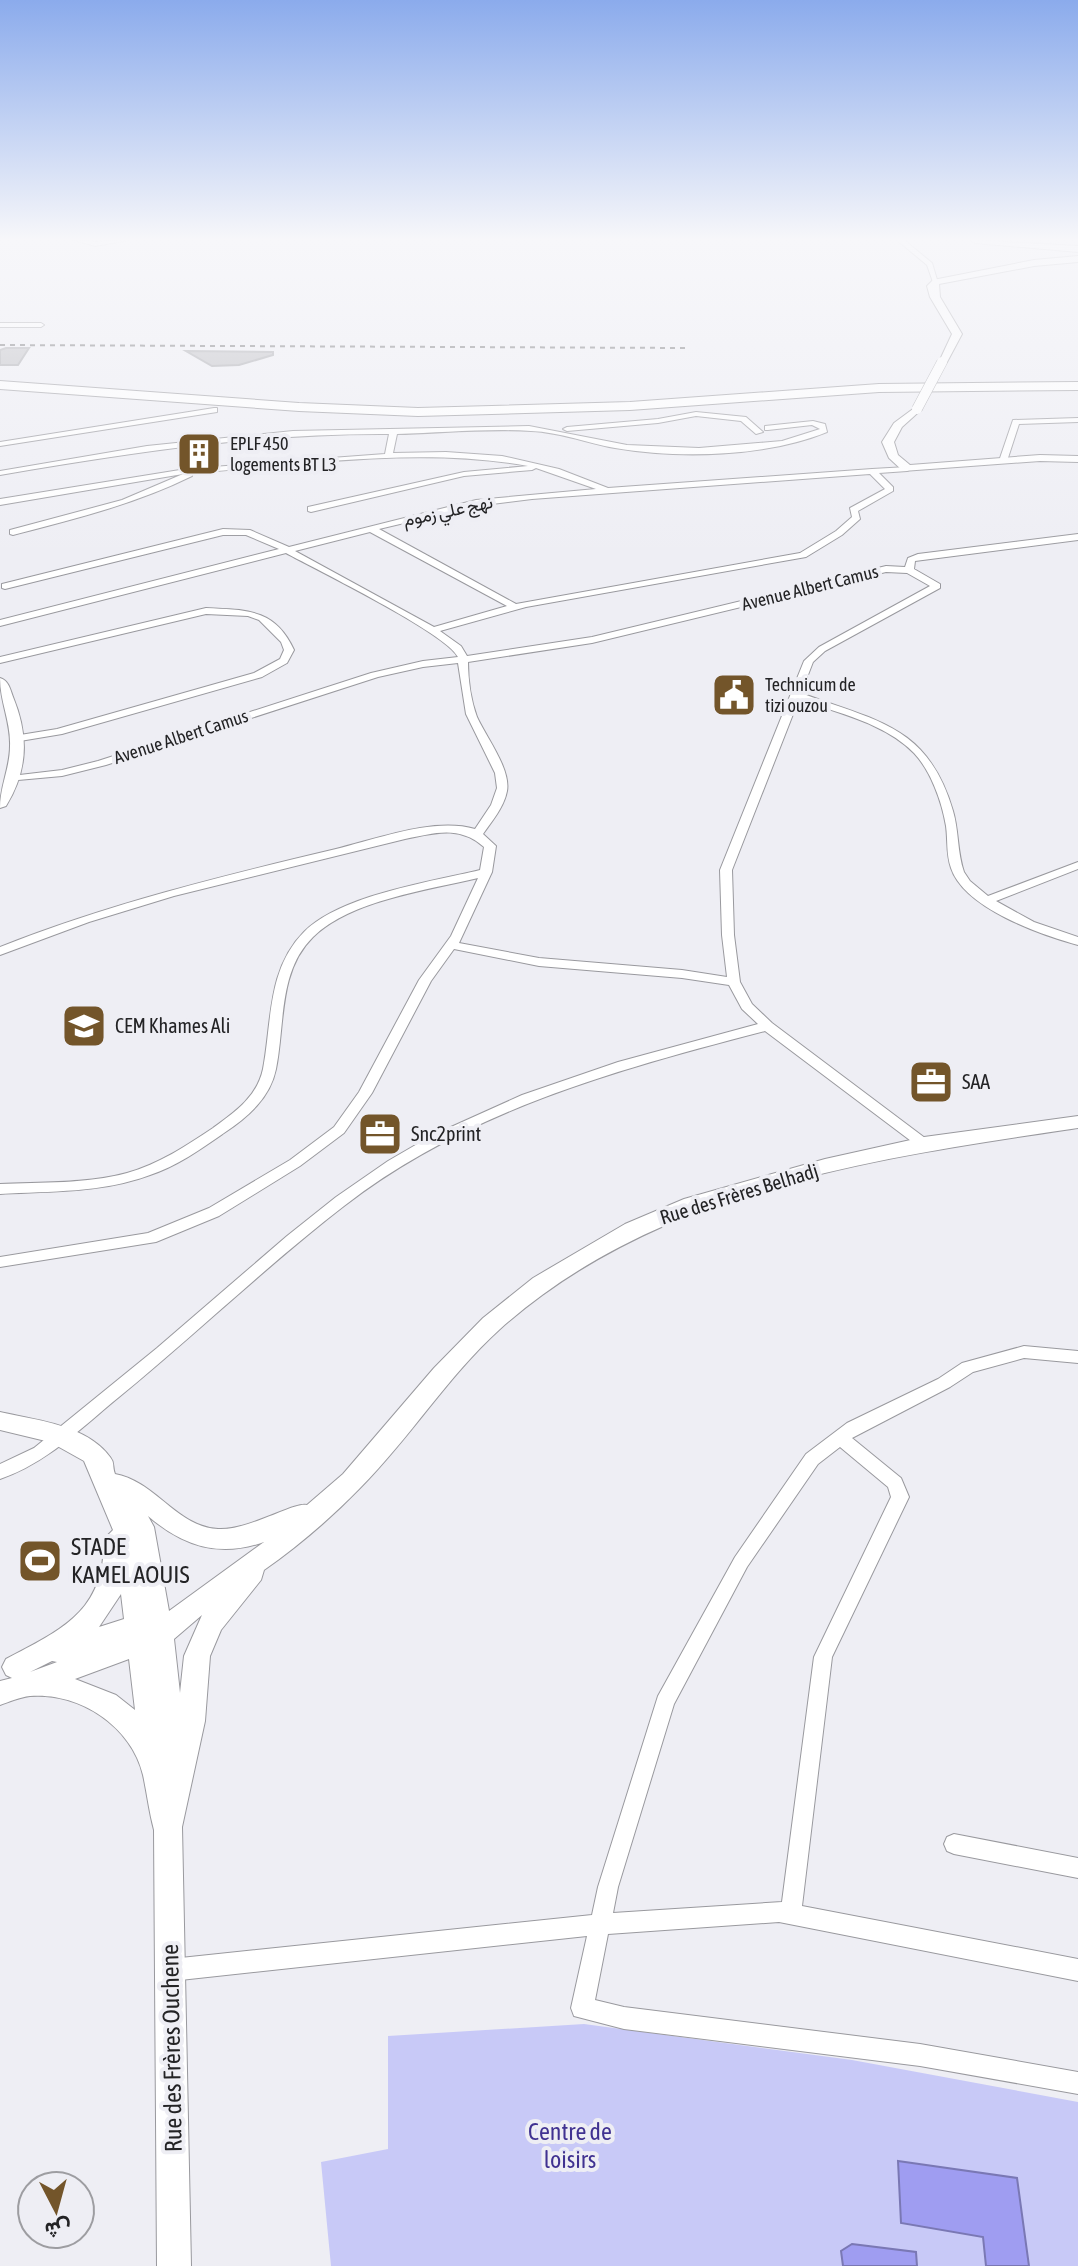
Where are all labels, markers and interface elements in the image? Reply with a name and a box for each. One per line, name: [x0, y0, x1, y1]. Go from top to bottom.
building icon: EPLF 450 logements BT L3: [175, 430, 223, 478]
place label: EPLF 450 logements BT L3: [230, 433, 337, 475]
street label: نهج علي زموم: [401, 491, 496, 535]
street label: Avenue Albert Camus: [739, 560, 880, 615]
public building icon: Technicum de tizi ouzou: [710, 671, 758, 719]
place label: Technicum de tizi ouzou: [765, 674, 856, 716]
street label: Avenue Albert Camus: [111, 705, 251, 768]
school or university icon: CEM Khames Ali: [60, 1002, 108, 1050]
place label: CEM Khames Ali: [115, 1014, 230, 1037]
office icon: SAA: [907, 1058, 955, 1106]
place label: SAA: [962, 1070, 990, 1093]
office icon: Snc2print: [356, 1110, 404, 1158]
place label: Snc2print: [411, 1122, 482, 1145]
street label: Rue des Frères Belhadj: [657, 1159, 821, 1229]
place label: STADE KAMEL AOUIS: [71, 1533, 190, 1588]
sports icon: STADE KAMEL AOUIS: [16, 1537, 64, 1585]
street label: Rue des Frères Ouchene: [156, 1944, 187, 2152]
park label: Centre de loisirs: [528, 2118, 612, 2173]
north arrow: [16, 2170, 96, 2250]
text: ش: [43, 2215, 73, 2244]

